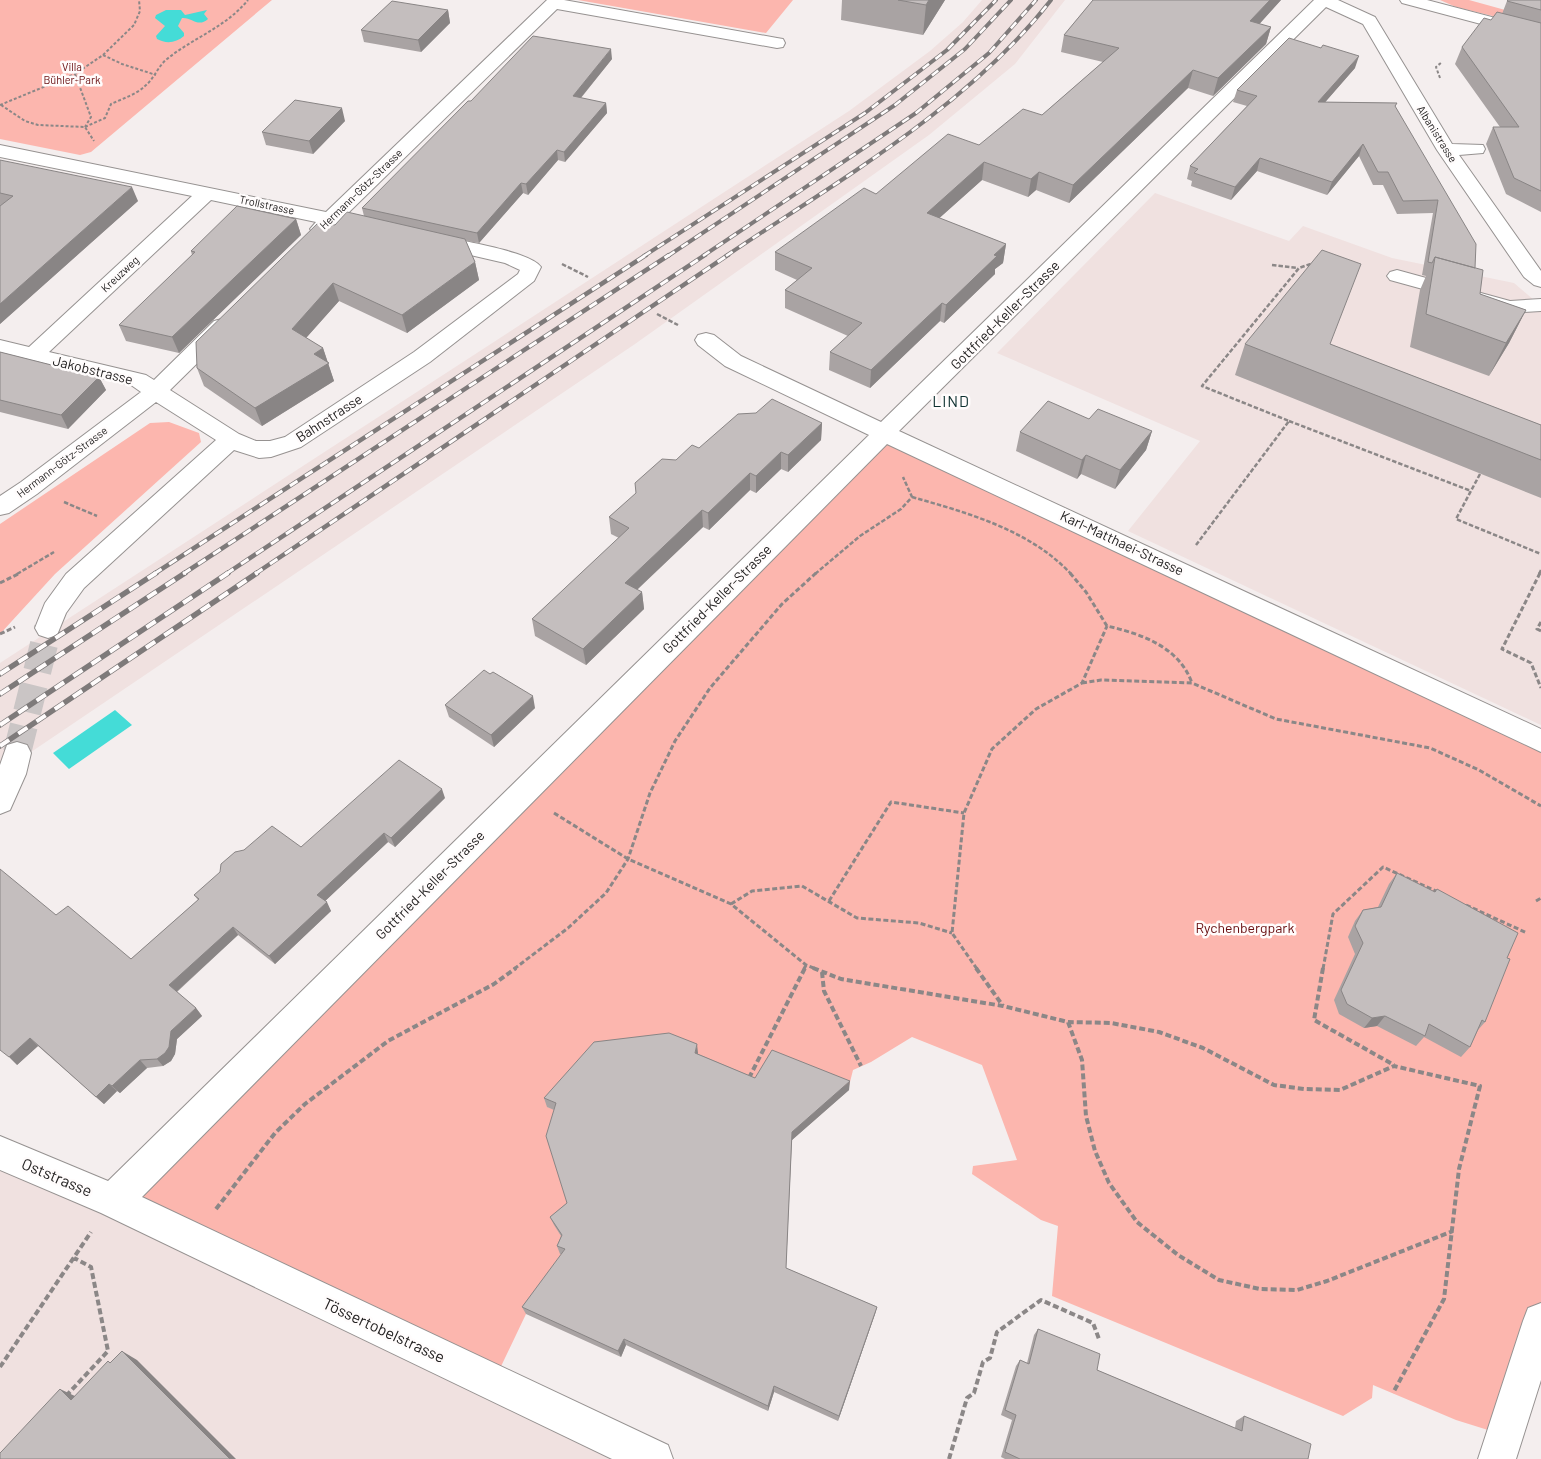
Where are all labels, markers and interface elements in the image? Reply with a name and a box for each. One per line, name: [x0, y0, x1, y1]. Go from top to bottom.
park label: Villa Bühler-Park: [44, 60, 101, 86]
street label: Albanistrasse: [1415, 103, 1460, 165]
street label: Hermann-Götz-Strasse: [317, 146, 405, 232]
street label: Trollstrasse: [238, 192, 296, 217]
street label: Kreuzweg: [98, 253, 141, 294]
street label: Gottfried-Keller-Strasse: [947, 257, 1063, 373]
street label: Jakobstrasse: [51, 351, 135, 388]
street label: Bahnstrasse: [292, 390, 365, 445]
district label: LIND: [932, 391, 970, 410]
street label: Hermann-Götz-Strasse: [14, 423, 110, 500]
street label: Karl-Matthaei-Strasse: [1058, 506, 1187, 579]
street label: Gottfried-Keller-Strasse: [659, 541, 775, 657]
street label: Gottfried-Keller-Strasse: [372, 827, 488, 943]
park label: Rychenbergpark: [1196, 919, 1294, 936]
street label: Oststrasse: [19, 1153, 95, 1200]
street label: Tössertobelstrasse: [320, 1293, 448, 1366]

